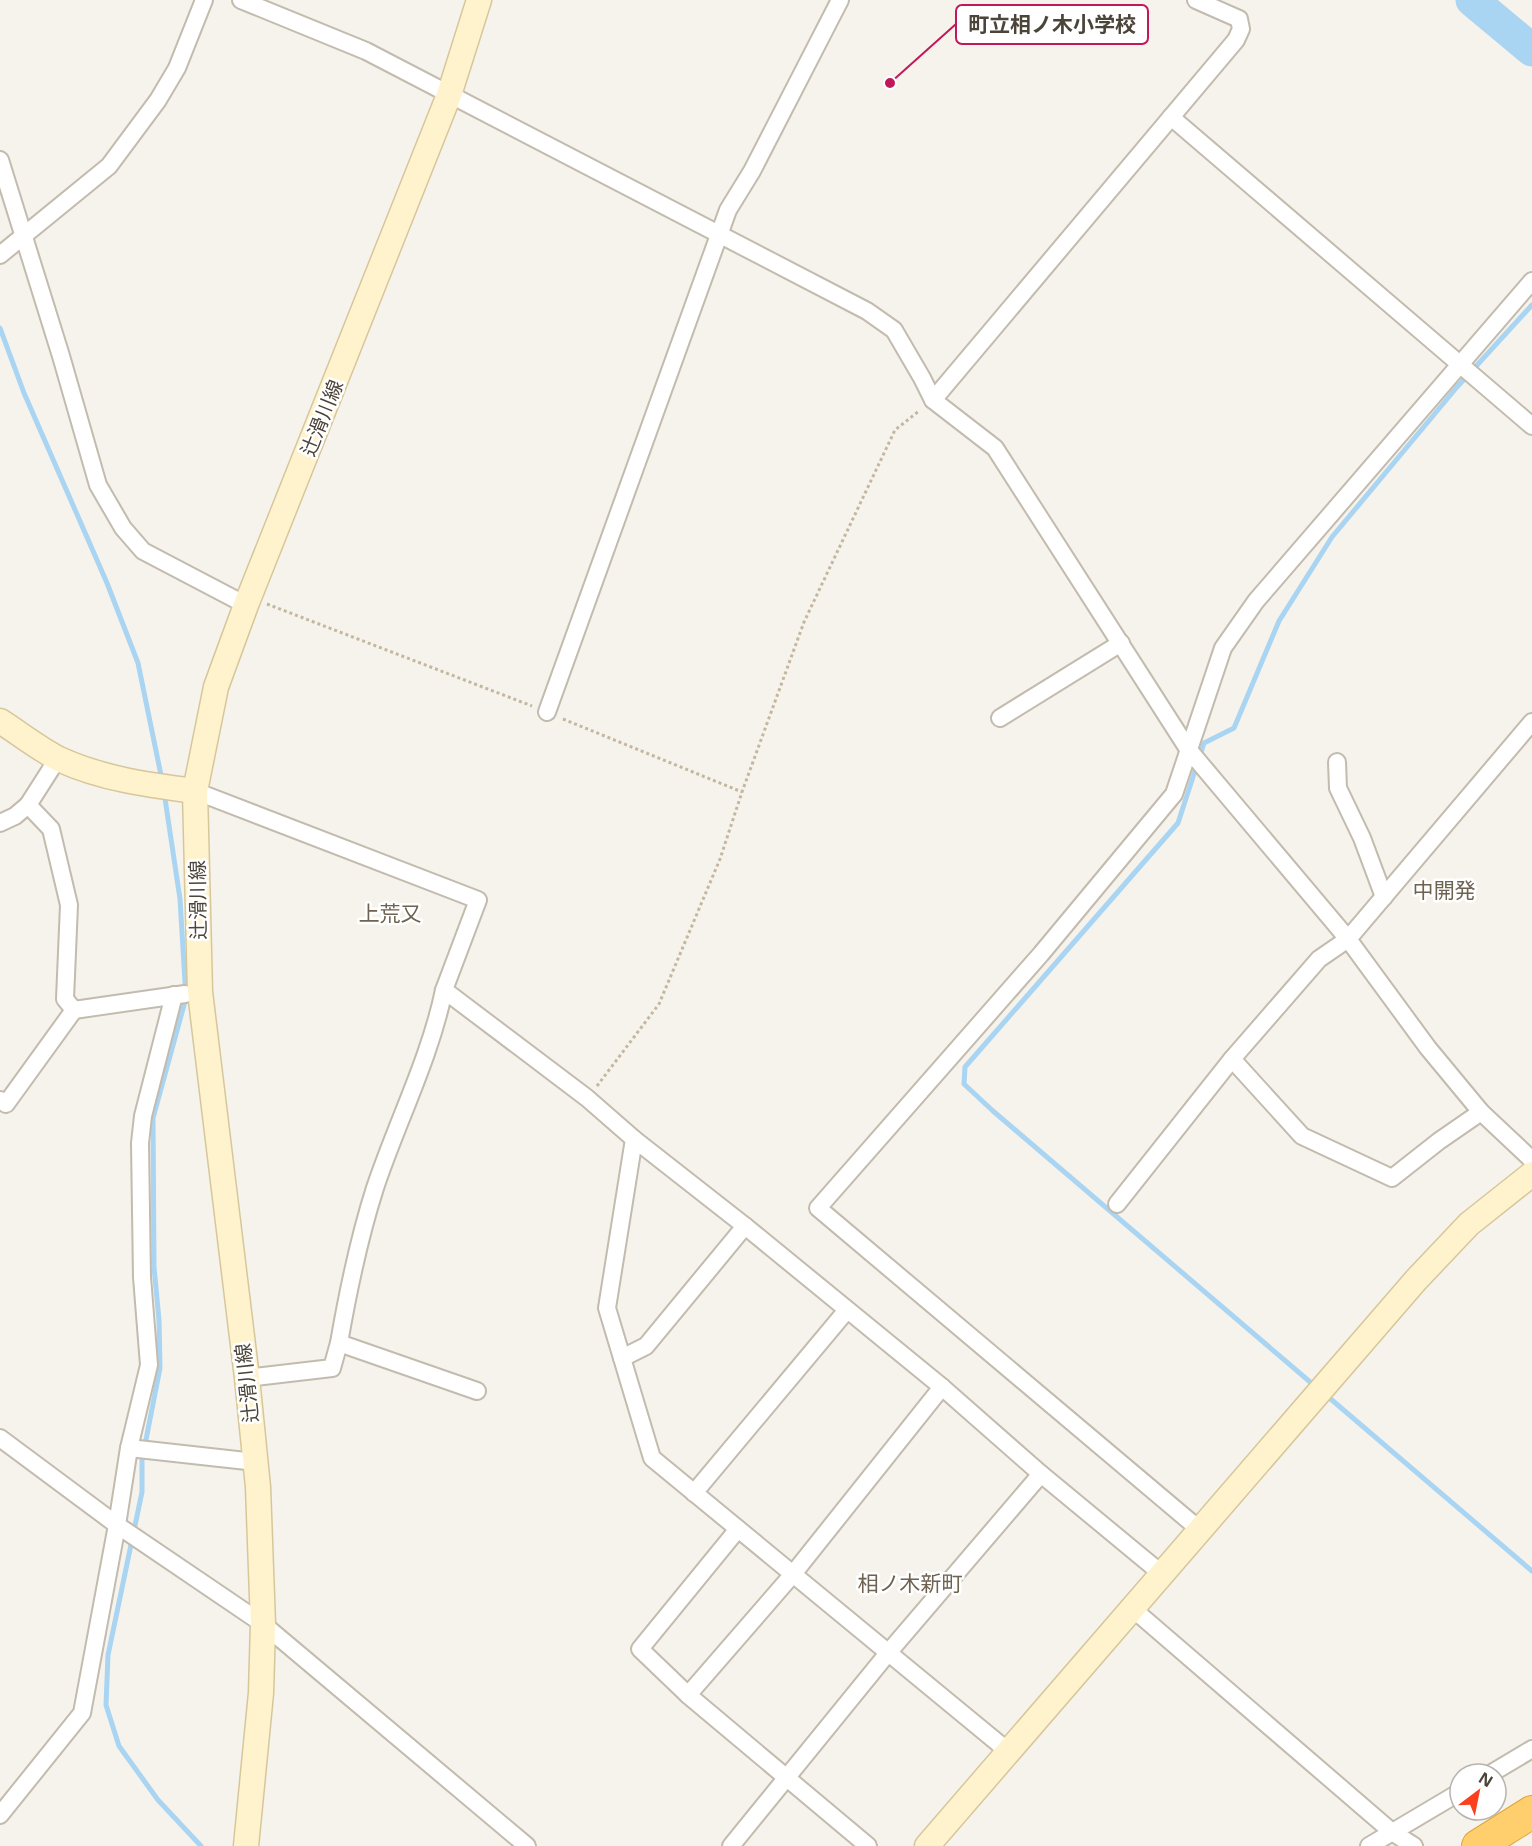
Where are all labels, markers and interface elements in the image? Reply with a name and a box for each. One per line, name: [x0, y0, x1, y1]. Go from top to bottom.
callout: 町立相ノ木小学校: [956, 5, 1148, 44]
text: 町立相ノ木小学校: [968, 10, 1136, 38]
street label: 辻滑川線: [294, 376, 349, 460]
street label: 辻滑川線: [183, 860, 212, 940]
district label: 中開発: [1413, 876, 1476, 904]
district label: 上荒又: [359, 899, 422, 927]
street label: 辻滑川線: [229, 1342, 264, 1424]
district label: 相ノ木新町: [858, 1569, 963, 1597]
north arrow: [1448, 1762, 1508, 1822]
text: N: [1475, 1767, 1497, 1792]

